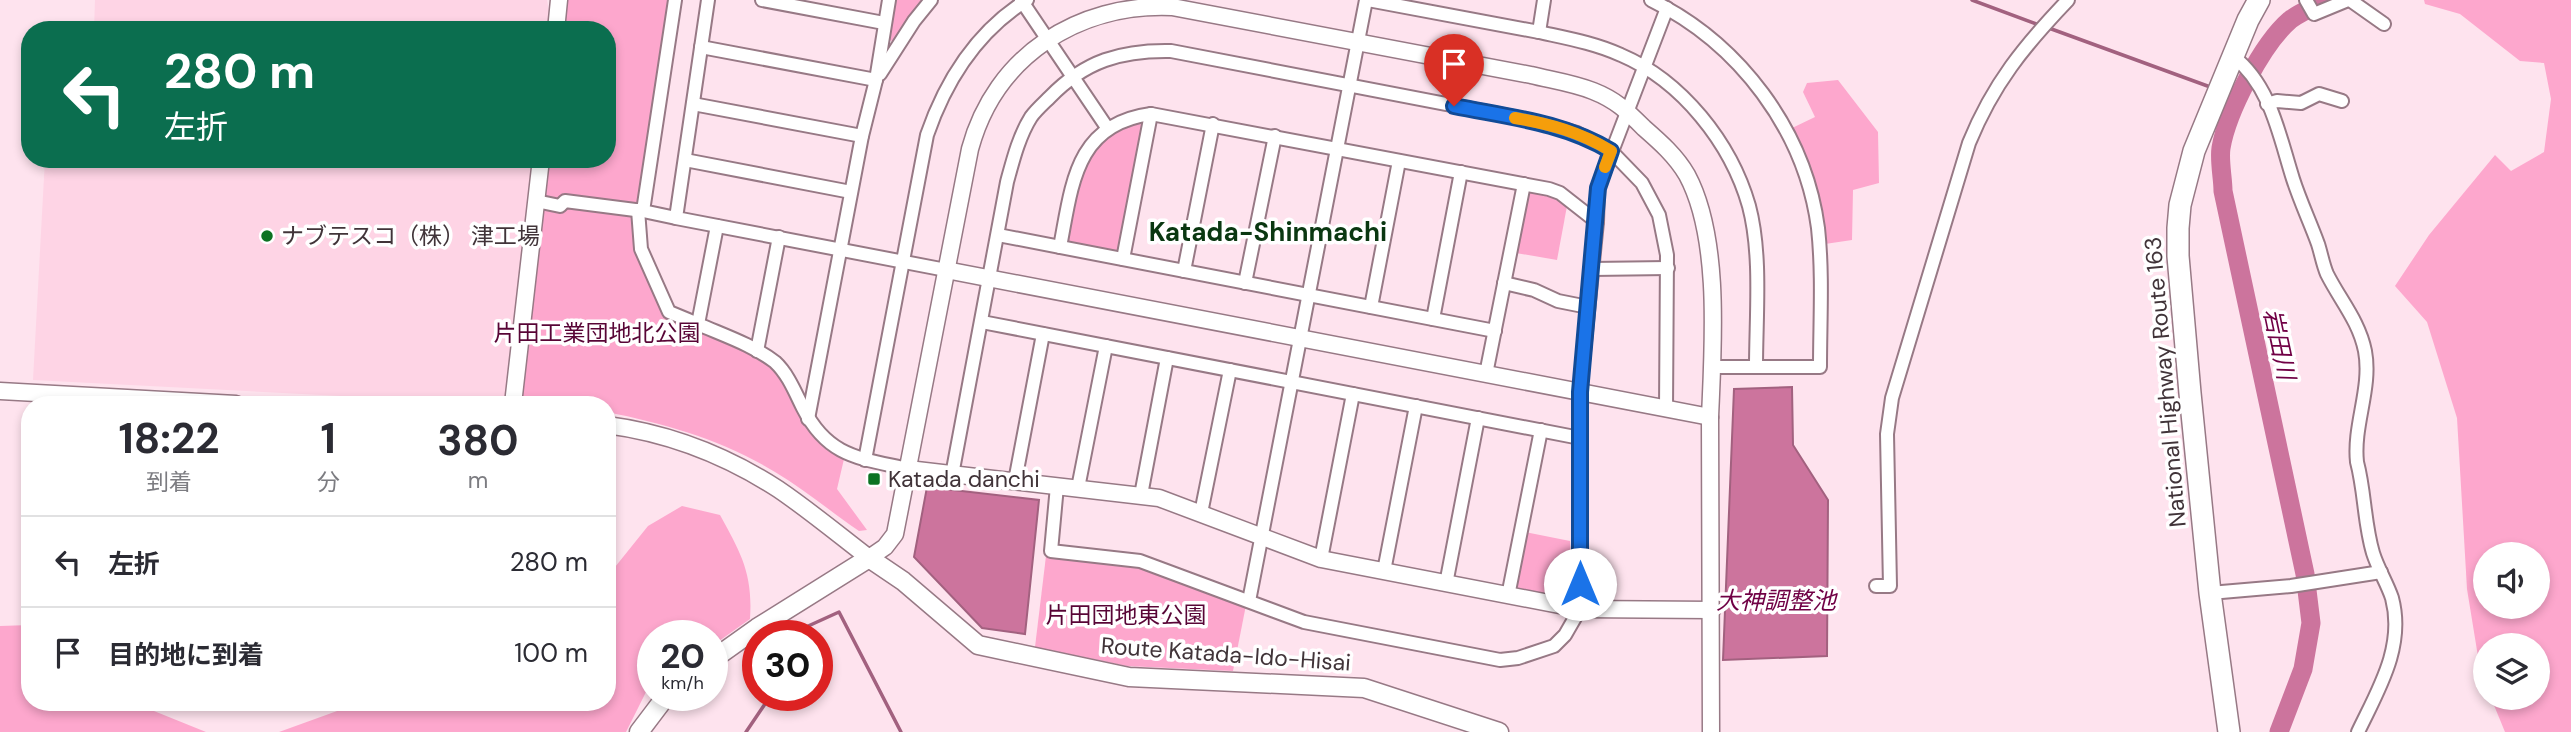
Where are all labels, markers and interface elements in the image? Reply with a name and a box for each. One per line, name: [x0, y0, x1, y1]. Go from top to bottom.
pin: [1424, 34, 1484, 106]
text: 280 m: [164, 39, 315, 103]
icon: arrive: [1435, 45, 1473, 83]
icon: left: [49, 49, 140, 140]
text: 左折: [164, 106, 228, 148]
district label: Katada-Shinmachi: [1149, 215, 1387, 249]
place label: ナブテスコ（株） 津工場: [281, 221, 540, 251]
marker: ナブテスコ（株） 津工場: [259, 228, 275, 244]
street label: National Highway Route 163: [2137, 235, 2193, 529]
water label: 岩田川: [2257, 305, 2303, 385]
park label: 片田工業団地北公園: [494, 318, 701, 348]
text: 18:22: [118, 411, 219, 466]
text: 1: [321, 411, 336, 466]
text: 380: [437, 413, 519, 468]
place label: Katada danchi: [888, 464, 1040, 494]
text: m: [468, 465, 488, 495]
text: 到着: [146, 467, 192, 497]
text: 分: [317, 467, 340, 497]
marker: Katada danchi: [866, 471, 882, 487]
map controls: [2473, 542, 2550, 710]
button: sound: [2473, 542, 2550, 619]
icon: left: [49, 543, 87, 581]
text: 280 m: [510, 545, 588, 579]
text: 左折: [108, 547, 160, 581]
position arrow: [1543, 547, 1617, 621]
water label: 大神調整池: [1716, 585, 1838, 616]
park label: 片田団地東公園: [1046, 600, 1207, 630]
speed limit sign: 30: [742, 620, 833, 711]
street label: Route Katada-Ido-Hisai: [1100, 630, 1352, 678]
text: 20: [660, 633, 705, 679]
button: layers: [2473, 633, 2550, 710]
icon: arrive: [49, 634, 87, 672]
text: 100 m: [514, 636, 588, 670]
text: 目的地に到着: [108, 638, 264, 672]
text: km/h: [661, 671, 704, 695]

